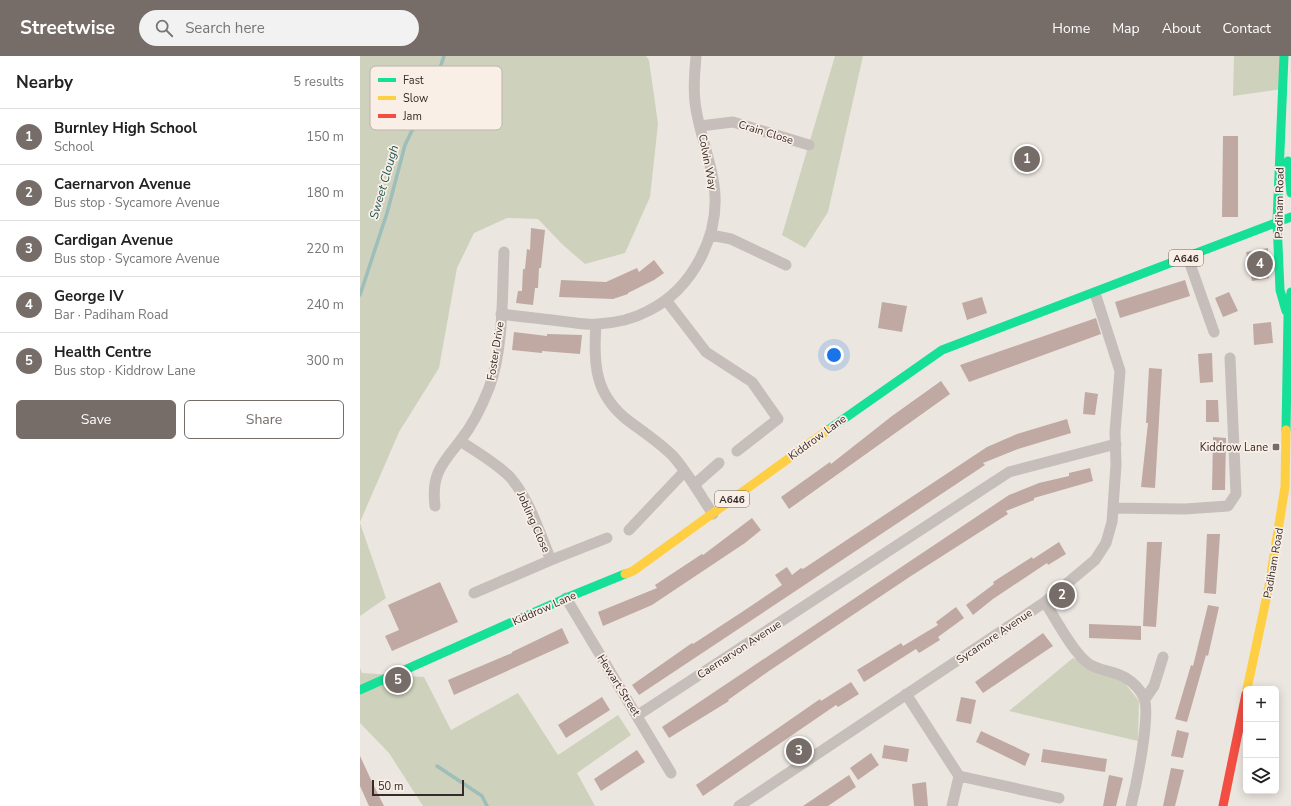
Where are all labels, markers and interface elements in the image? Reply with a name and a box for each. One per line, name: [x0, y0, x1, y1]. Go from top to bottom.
search box: [139, 10, 419, 46]
text: Streetwise: [20, 15, 115, 41]
icon: search: [153, 17, 175, 39]
text: Search here: [185, 18, 265, 38]
text: Home: [1052, 19, 1090, 38]
text: Map: [1112, 19, 1140, 38]
text: About: [1162, 19, 1201, 38]
text: Contact: [1223, 19, 1271, 38]
legend: [370, 66, 502, 130]
text: Nearby: [16, 71, 73, 94]
text: 5 results: [293, 73, 344, 91]
text: Fast: [403, 73, 424, 88]
text: Slow: [403, 91, 428, 106]
text: Jam: [402, 109, 422, 124]
street label: Crain Close: [737, 117, 795, 148]
text: Burnley High School: [54, 118, 197, 138]
text: 1: [25, 128, 33, 146]
text: 150 m: [306, 128, 344, 146]
street label: Colvin Way: [695, 133, 720, 192]
text: School: [54, 138, 94, 156]
water label: Sweet Clough: [366, 143, 402, 221]
pin: 1: [1014, 144, 1040, 174]
street label: Padiham Road: [1271, 167, 1288, 239]
text: Caernarvon Avenue: [54, 174, 191, 194]
text: 2: [25, 184, 33, 202]
text: 180 m: [306, 184, 344, 202]
text: Bus stop · Sycamore Avenue: [54, 194, 220, 212]
text: Cardigan Avenue: [54, 230, 173, 250]
text: 3: [25, 240, 33, 258]
text: 220 m: [306, 240, 344, 258]
pin: 4: [1247, 249, 1273, 279]
text: Bus stop · Sycamore Avenue: [54, 250, 220, 268]
road number: A646: [1169, 250, 1203, 266]
text: George IV: [54, 286, 124, 306]
text: 4: [25, 296, 33, 314]
text: 240 m: [306, 296, 344, 314]
text: Bar · Padiham Road: [54, 306, 168, 324]
street label: Foster Drive: [483, 320, 508, 382]
text: Health Centre: [54, 342, 151, 362]
your location: [824, 345, 844, 365]
text: 5: [25, 352, 33, 370]
text: 300 m: [306, 352, 344, 370]
text: Bus stop · Kiddrow Lane: [54, 362, 195, 380]
button: Save: [16, 400, 176, 439]
button: Share: [184, 400, 344, 439]
street label: Kiddrow Lane: [785, 411, 849, 463]
place label: Kiddrow Lane: [1200, 440, 1268, 455]
marker: Kiddrow Lane: [1271, 442, 1281, 452]
street label: Jobling Close: [513, 488, 554, 555]
road number: A646: [715, 491, 749, 507]
street label: Padiham Road: [1260, 527, 1287, 600]
pin: 2: [1049, 580, 1075, 610]
street label: Kiddrow Lane: [510, 588, 579, 629]
street label: Sycamore Avenue: [953, 605, 1035, 667]
street label: Caernarvon Avenue: [694, 617, 784, 682]
street label: Hewart Street: [594, 652, 644, 719]
pin: 5: [385, 665, 411, 695]
map controls: [1243, 686, 1279, 794]
button: +: [1243, 686, 1279, 722]
button: −: [1243, 722, 1279, 758]
pin: 3: [786, 736, 812, 766]
button: layers: [1243, 758, 1279, 794]
scale bar: [372, 778, 464, 797]
text: 50 m: [378, 779, 403, 794]

